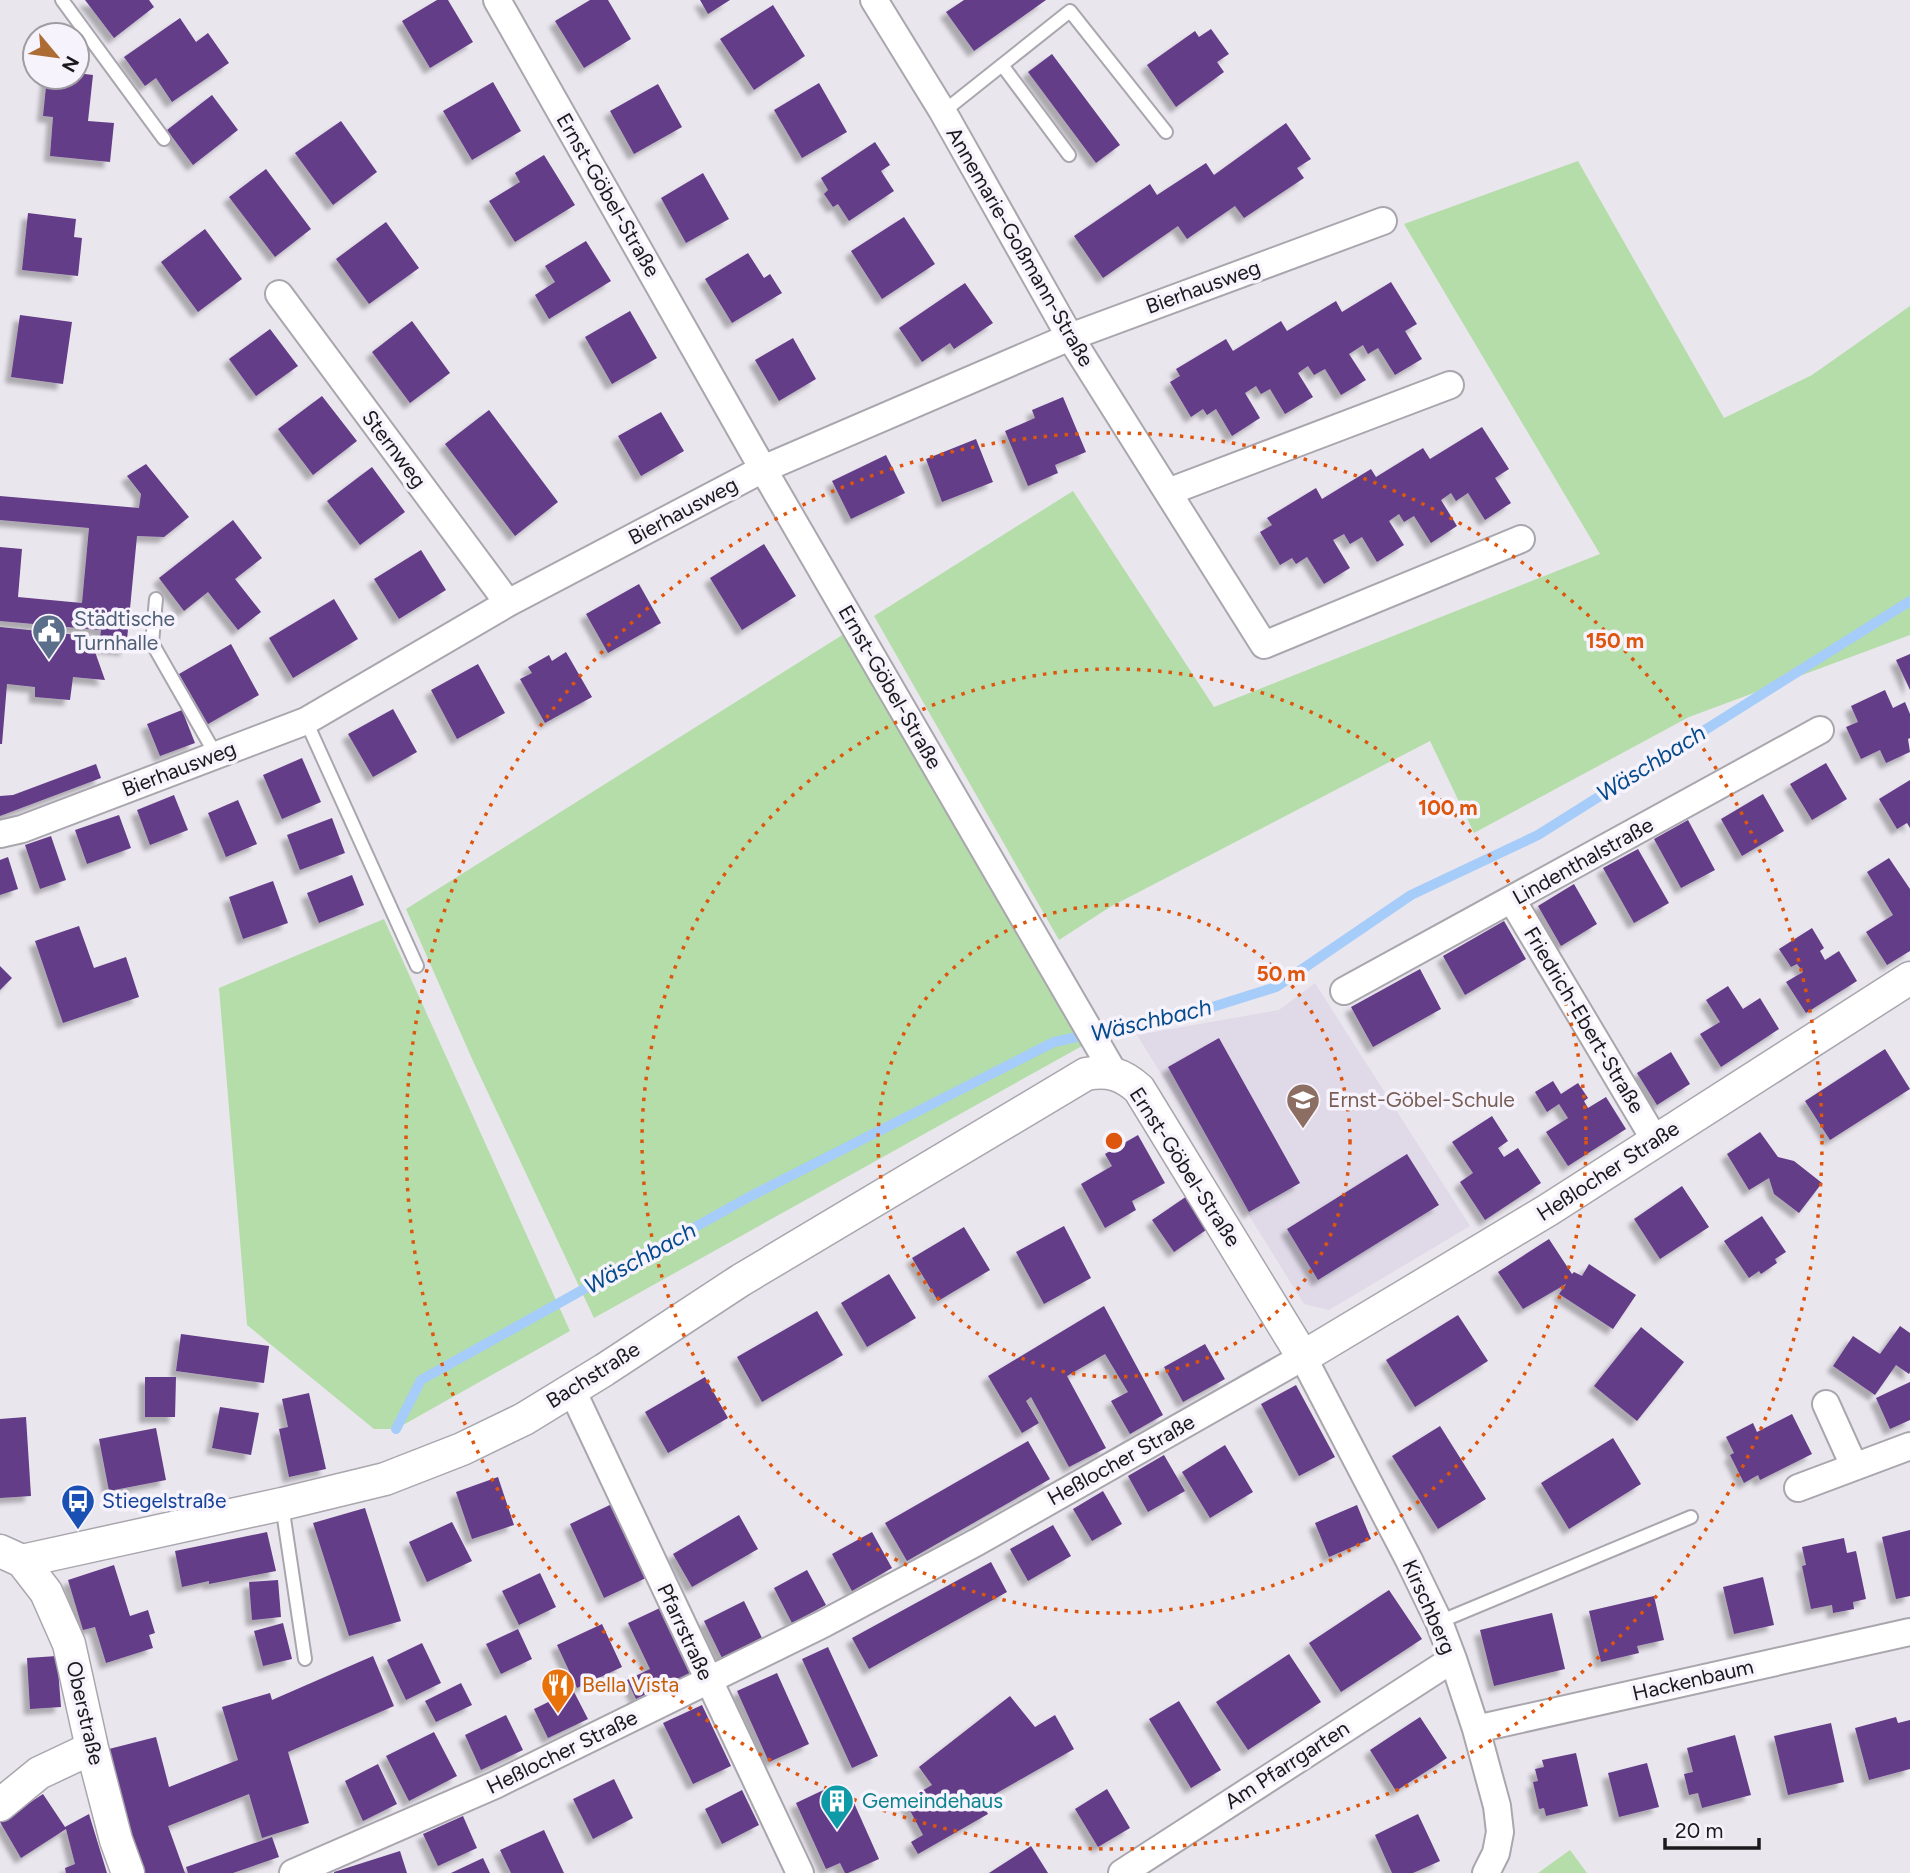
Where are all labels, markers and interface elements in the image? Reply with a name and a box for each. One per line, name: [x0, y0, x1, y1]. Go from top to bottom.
north arrow: [21, 21, 91, 91]
text: N: [57, 52, 84, 76]
street label: Ernst-Göbel-Straße: [551, 108, 666, 281]
street label: Annemarie-Goßmann-Straße: [941, 122, 1099, 371]
street label: Bierhausweg: [1142, 254, 1264, 319]
street label: Sternweg: [357, 405, 432, 493]
street label: Bierhausweg: [624, 471, 742, 550]
street label: Ernst-Göbel-Straße: [833, 600, 948, 773]
place label: Städtische Turnhalle: [74, 606, 175, 655]
public building icon: Städtische Turnhalle: [30, 612, 68, 661]
text: 150 m: [1586, 628, 1644, 653]
water label: Wäschbach: [1591, 718, 1711, 807]
street label: Bierhausweg: [118, 735, 239, 802]
text: 100 m: [1418, 795, 1478, 820]
street label: Lindenthalstraße: [1508, 812, 1657, 910]
street label: Friedrich-Ebert-Straße: [1519, 922, 1650, 1117]
text: 50 m: [1256, 961, 1306, 986]
water label: Wäschbach: [1088, 992, 1214, 1047]
school or university icon: Ernst-Göbel-Schule: [1284, 1081, 1322, 1130]
street label: Ernst-Göbel-Straße: [1125, 1082, 1246, 1251]
place label: Ernst-Göbel-Schule: [1328, 1087, 1515, 1112]
street label: Heßlocher Straße: [1532, 1115, 1684, 1226]
centre of rings: [1102, 1129, 1126, 1153]
water label: Wäschbach: [579, 1216, 701, 1300]
street label: Bachstraße: [541, 1336, 644, 1413]
street label: Heßlocher Straße: [1043, 1409, 1199, 1510]
bus stop icon: Stiegelstraße: [59, 1482, 97, 1531]
place label: Stiegelstraße: [102, 1488, 226, 1513]
street label: Kirschberg: [1398, 1556, 1461, 1658]
street label: Pfarrstraße: [652, 1580, 719, 1684]
street label: Hackenbaum: [1630, 1653, 1756, 1706]
street label: Oberstraße: [61, 1658, 110, 1767]
restaurant icon: Bella Vista: [539, 1666, 577, 1715]
place label: Bella Vista: [582, 1672, 679, 1697]
street label: Heßlocher Straße: [482, 1704, 641, 1799]
street label: Am Pfarrgarten: [1220, 1715, 1354, 1814]
building icon: Gemeindehaus: [818, 1782, 856, 1831]
place label: Gemeindehaus: [862, 1788, 1003, 1813]
scale bar: [1665, 1806, 1759, 1850]
text: 20 m: [1675, 1818, 1723, 1843]

